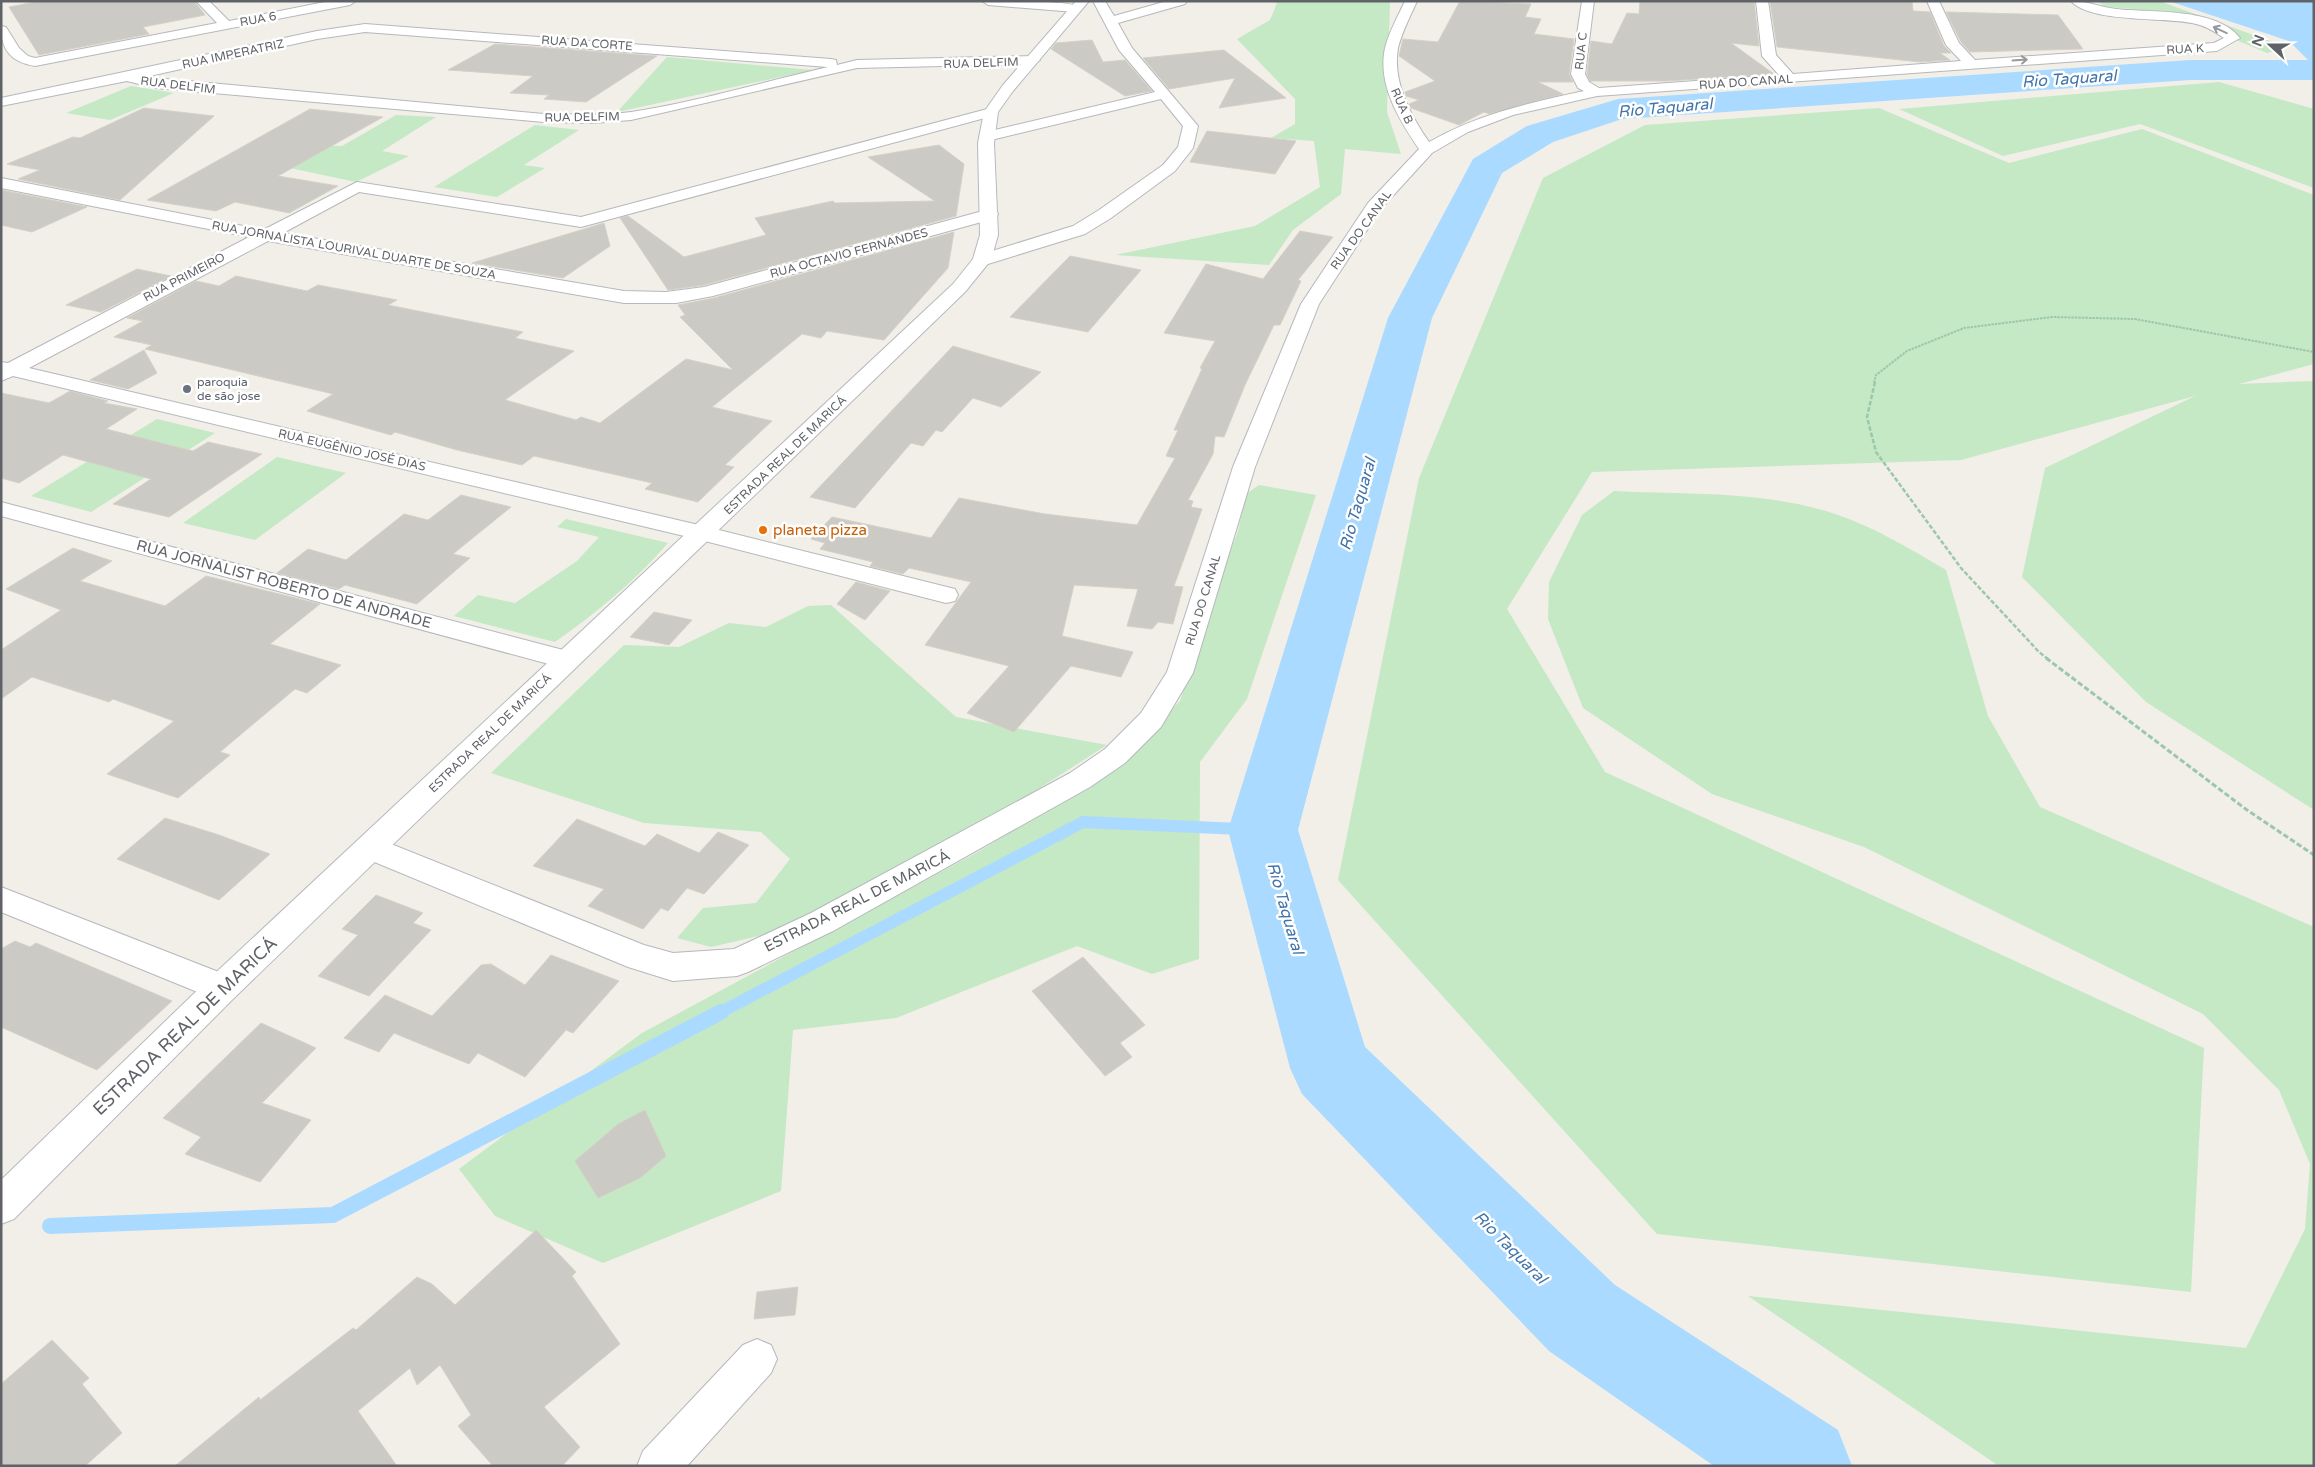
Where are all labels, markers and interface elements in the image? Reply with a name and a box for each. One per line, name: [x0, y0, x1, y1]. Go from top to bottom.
street label: RUA 6: [239, 9, 277, 29]
north arrow: [2245, 20, 2295, 70]
one-way arrow: [2213, 24, 2228, 34]
street label: RUA C: [1572, 31, 1590, 71]
text: N: [2248, 32, 2268, 49]
street label: RUA DA CORTE: [541, 33, 634, 53]
street label: RUA IMPERATRIZ: [181, 36, 286, 72]
street label: RUA K: [2166, 41, 2204, 57]
street label: RUA DELFIM: [943, 55, 1019, 71]
one-way arrow: [2011, 55, 2027, 65]
water label: Rio Taquaral: [2021, 66, 2119, 92]
street label: RUA DO CANAL: [1699, 72, 1794, 92]
street label: RUA DELFIM: [140, 73, 216, 97]
street label: RUA B: [1388, 86, 1416, 126]
water label: Rio Taquaral: [1617, 94, 1715, 122]
street label: RUA DELFIM: [544, 109, 620, 125]
street label: RUA DO CANAL: [1328, 188, 1394, 272]
street label: RUA JORNALISTA LOURIVAL DUARTE DE SOUZA: [211, 218, 497, 282]
street label: RUA OCTAVIO FERNANDES: [768, 225, 930, 281]
street label: RUA PRIMEIRO: [141, 249, 227, 304]
place label: paroquia de são jose: [197, 375, 261, 403]
marker: paroquia de são jose: [181, 383, 193, 395]
street label: ESTRADA REAL DE MARICÁ: [721, 393, 849, 517]
street label: RUA EUGÊNIO JOSÉ DIAS: [277, 426, 427, 474]
water label: Rio Taquaral: [1335, 454, 1381, 553]
place label: planeta pizza: [773, 521, 867, 539]
marker: planeta pizza: [757, 524, 769, 536]
street label: RUA JORNALIST ROBERTO DE ANDRADE: [134, 536, 434, 632]
street label: RUA DO CANAL: [1183, 553, 1223, 647]
street label: ESTRADA REAL DE MARICÁ: [426, 671, 554, 795]
street label: ESTRADA REAL DE MARICÁ: [761, 846, 953, 956]
water label: Rio Taquaral: [1262, 860, 1308, 958]
street label: ESTRADA REAL DE MARICÁ: [88, 932, 282, 1120]
water label: Rio Taquaral: [1470, 1207, 1552, 1290]

